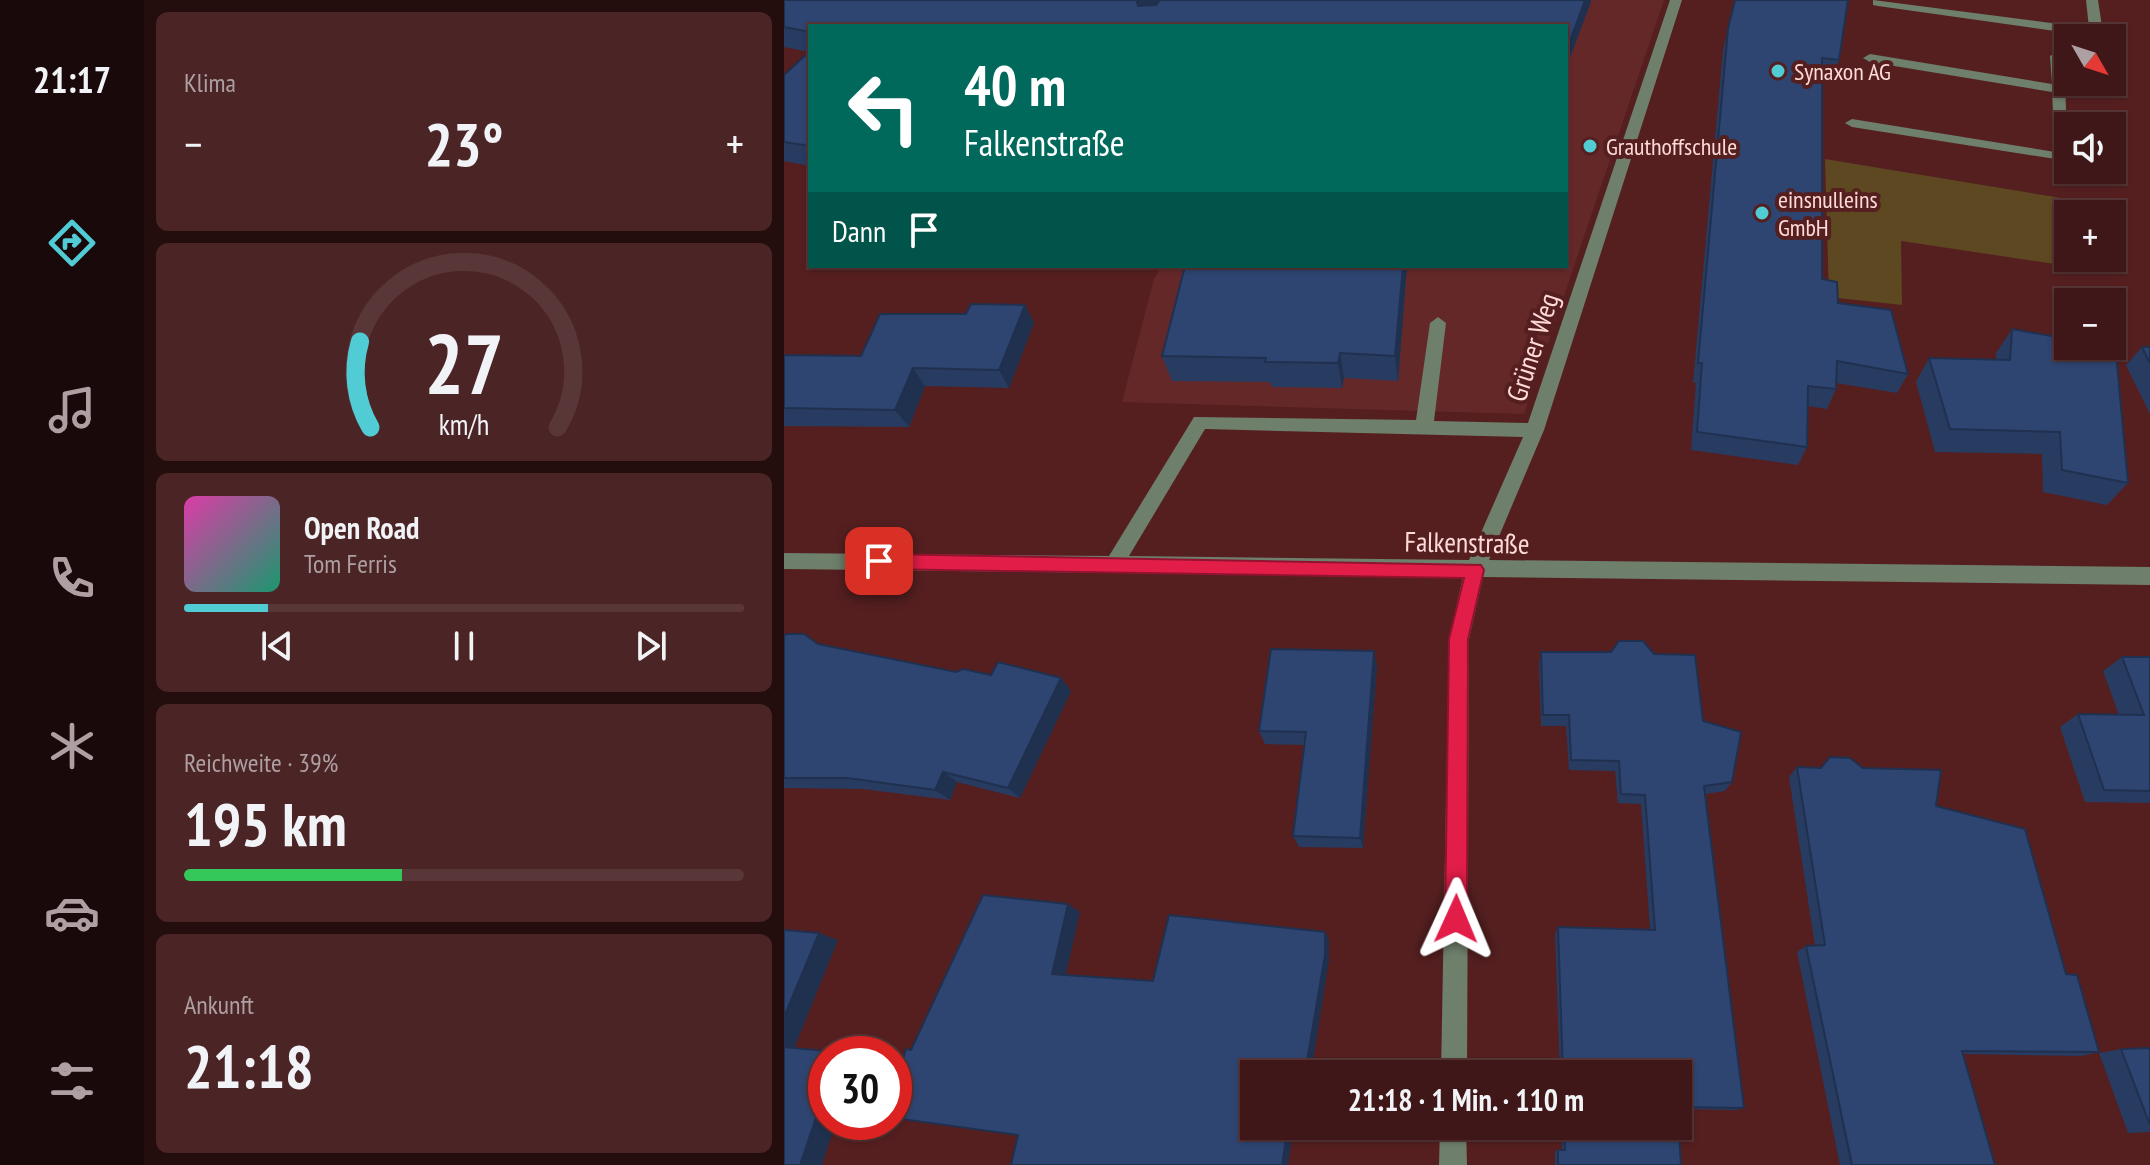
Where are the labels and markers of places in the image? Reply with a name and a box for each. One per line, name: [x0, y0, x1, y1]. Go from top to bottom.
place label: Synaxon AG: [1794, 56, 1891, 87]
marker: Synaxon AG: [1769, 62, 1787, 80]
place label: Grauthoffschule: [1606, 131, 1737, 162]
marker: Grauthoffschule: [1581, 137, 1599, 155]
place label: einsnulleins GmbH: [1778, 184, 1878, 243]
marker: einsnulleins GmbH: [1753, 204, 1771, 222]
pin: [845, 527, 913, 595]

